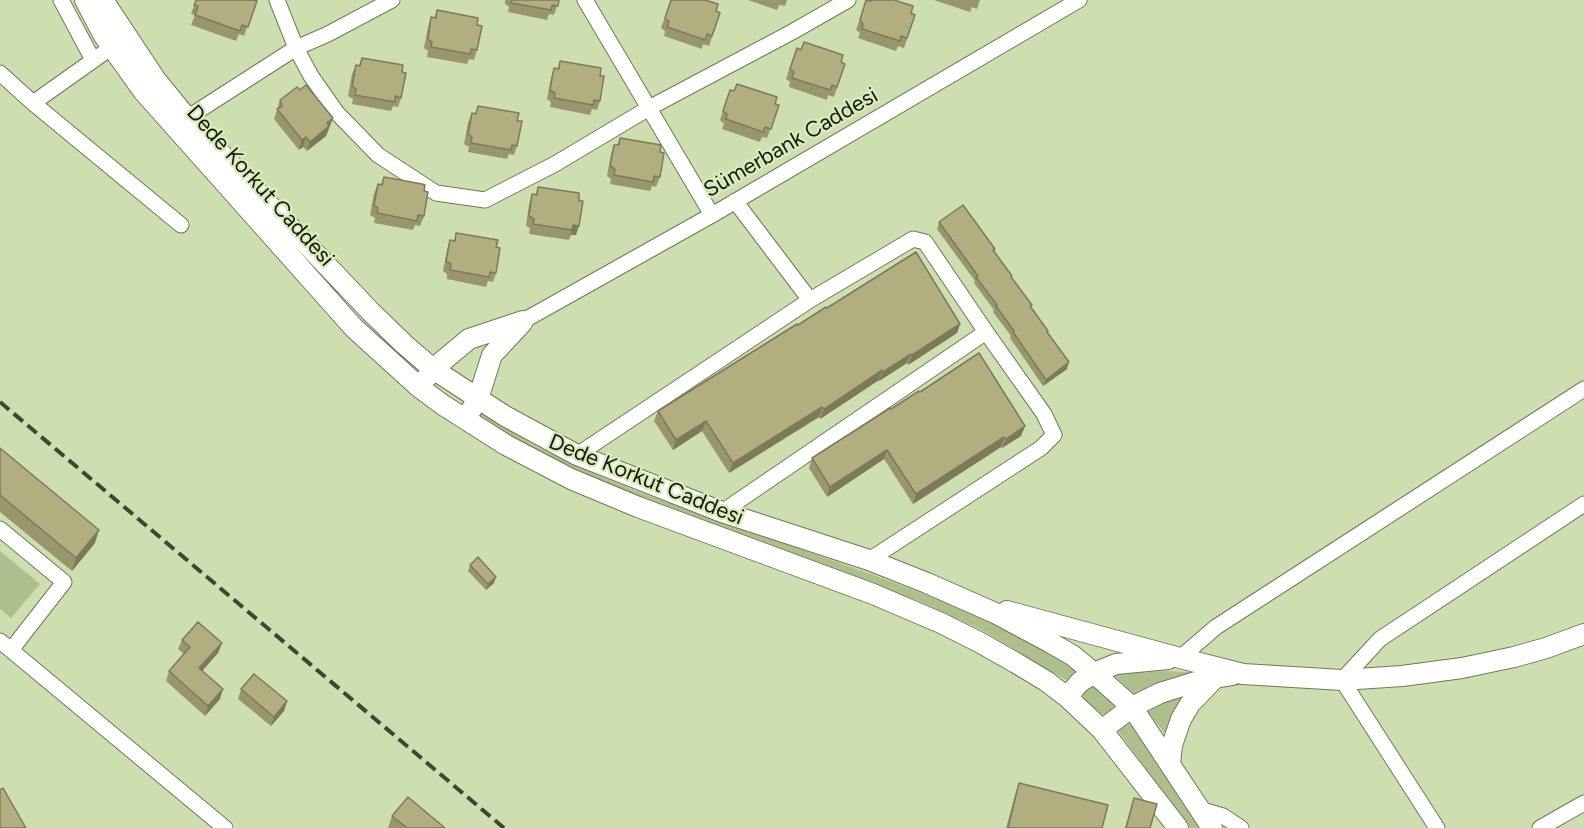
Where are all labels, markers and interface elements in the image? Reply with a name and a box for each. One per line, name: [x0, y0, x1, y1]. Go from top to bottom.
street label: Sümerbank Caddesi: [699, 82, 883, 204]
street label: Dede Korkut Caddesi: [181, 100, 339, 272]
street label: Dede Korkut Caddesi: [545, 429, 747, 531]

